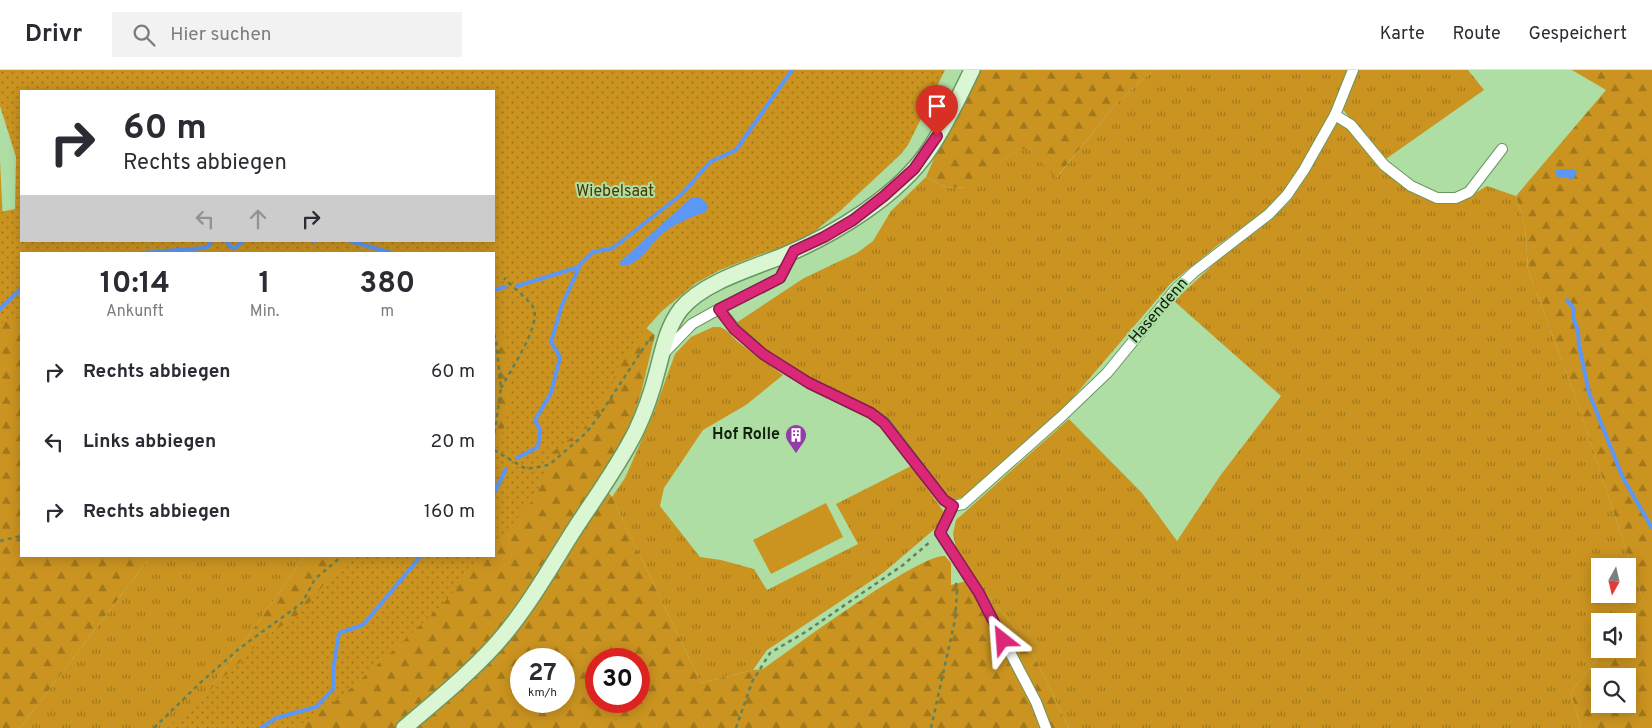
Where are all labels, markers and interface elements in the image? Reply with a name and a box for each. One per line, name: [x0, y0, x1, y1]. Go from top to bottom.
search box: [112, 12, 462, 57]
text: Drivr: [25, 20, 82, 50]
icon: search: [130, 21, 158, 49]
text: Hier suchen: [170, 23, 272, 47]
text: Karte: [1380, 23, 1425, 46]
text: Route: [1453, 23, 1501, 46]
text: Gespeichert: [1529, 23, 1627, 46]
pin: [916, 85, 958, 136]
icon: arrive: [923, 92, 951, 120]
text: 60 m: [123, 107, 207, 151]
icon: right: [40, 110, 105, 175]
text: Rechts abbiegen: [123, 150, 287, 177]
park label: Wiebelsaat: [576, 182, 654, 202]
icon: left: [191, 205, 219, 233]
icon: ahead: [244, 205, 272, 233]
icon: right: [297, 205, 325, 233]
text: 10:14: [100, 266, 170, 303]
text: 1: [259, 266, 271, 303]
text: 380: [359, 266, 415, 303]
street label: Hasendenn: [1125, 274, 1193, 348]
text: Ankunft: [106, 302, 164, 322]
text: Min.: [250, 302, 279, 322]
text: m: [380, 302, 394, 322]
icon: right: [40, 358, 68, 386]
text: Rechts abbiegen: [83, 360, 231, 384]
text: 60 m: [431, 360, 475, 384]
building icon: Hof Rolle: [784, 423, 808, 454]
place label: Hof Rolle: [712, 425, 780, 445]
icon: left: [40, 428, 68, 456]
text: Links abbiegen: [83, 430, 216, 454]
text: 20 m: [431, 430, 475, 454]
icon: right: [40, 498, 68, 526]
text: Rechts abbiegen: [83, 500, 231, 524]
text: 160 m: [424, 500, 475, 524]
north arrow: [1591, 558, 1636, 602]
map controls: [1591, 558, 1636, 713]
position arrow: [976, 613, 1028, 665]
button: sound: [1591, 613, 1636, 658]
speed limit sign: 30: [585, 648, 650, 713]
text: 27: [528, 658, 557, 690]
button: search: [1591, 668, 1636, 713]
text: km/h: [528, 685, 557, 701]

